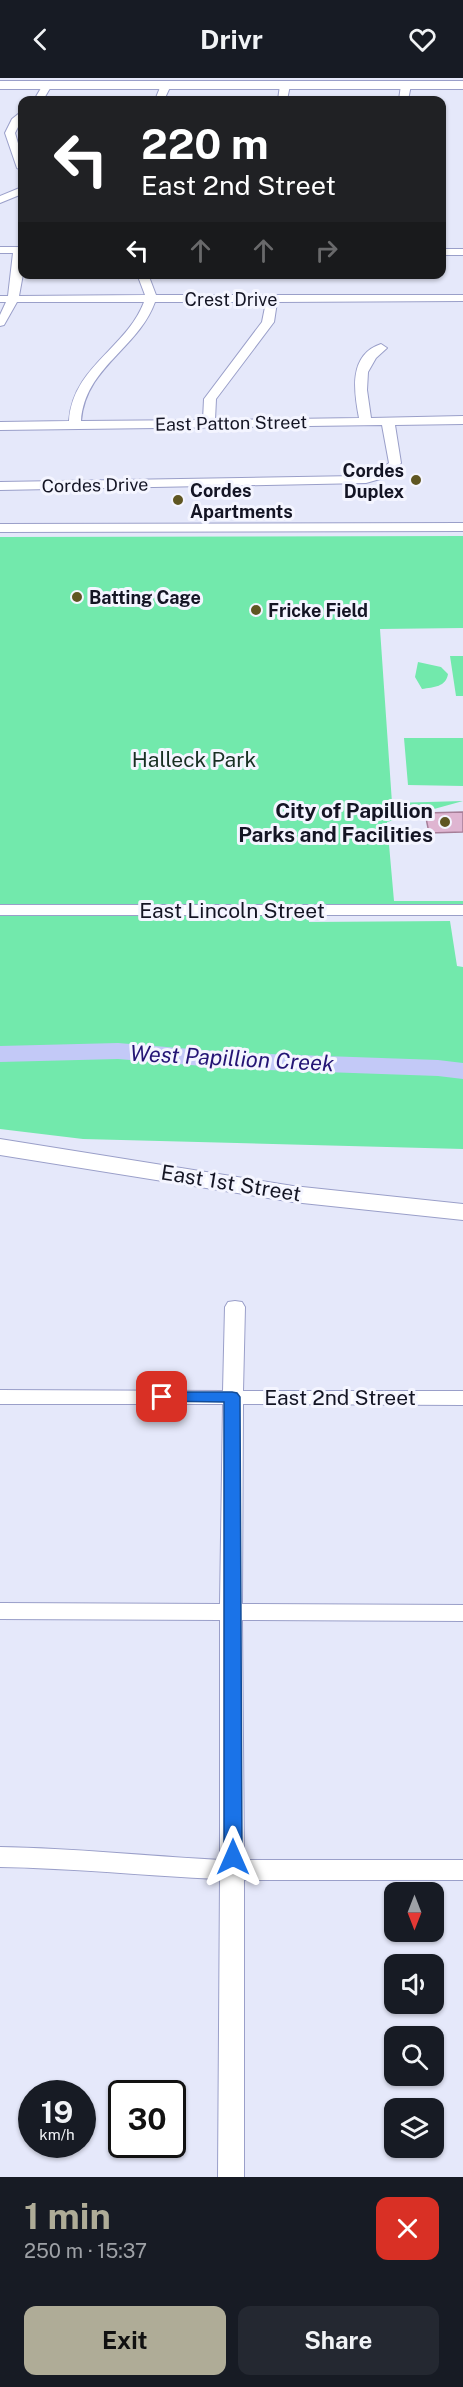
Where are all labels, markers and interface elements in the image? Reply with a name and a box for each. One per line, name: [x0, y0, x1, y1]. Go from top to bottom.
icon: back: [24, 23, 57, 56]
text: Drivr: [200, 23, 263, 55]
icon: heart: [406, 23, 439, 56]
text: 220 m: [141, 119, 269, 168]
icon: left: [42, 120, 120, 198]
text: East 2nd Street: [141, 169, 336, 201]
icon: left: [121, 234, 154, 267]
icon: ahead: [184, 234, 217, 267]
icon: ahead: [247, 234, 280, 267]
icon: right: [310, 234, 343, 267]
street label: Crest Drive: [185, 289, 277, 310]
street label: East Patton Street: [155, 411, 307, 435]
place label: Cordes Duplex: [343, 460, 404, 502]
marker: Cordes Duplex: [409, 473, 423, 487]
street label: Cordes Drive: [41, 474, 149, 496]
place label: Cordes Apartments: [190, 480, 293, 522]
marker: Cordes Apartments: [171, 493, 185, 507]
place label: Batting Cage: [89, 587, 201, 608]
marker: Batting Cage: [70, 590, 84, 604]
place label: Fricke Field: [268, 600, 368, 621]
marker: Fricke Field: [249, 603, 263, 617]
park label: Halleck Park: [132, 747, 256, 772]
place label: City of Papillion Parks and Facilities: [238, 798, 433, 847]
marker: City of Papillion Parks and Facilities: [438, 815, 452, 829]
street label: East Lincoln Street: [139, 898, 325, 923]
water label: West Papillion Creek: [129, 1040, 335, 1076]
street label: East 1st Street: [159, 1160, 303, 1206]
pin: [136, 1371, 187, 1422]
icon: arrive: [145, 1380, 178, 1413]
street label: East 2nd Street: [264, 1385, 416, 1410]
position arrow: [201, 1825, 265, 1889]
north arrow: [384, 1882, 444, 1942]
map controls: [384, 1882, 444, 2158]
button: sound: [384, 1954, 444, 2014]
button: search: [384, 2026, 444, 2086]
speed limit sign: 30: [108, 2080, 186, 2158]
text: 19: [41, 2094, 73, 2130]
button: layers: [384, 2098, 444, 2158]
text: km/h: [39, 2126, 75, 2143]
text: 1 min: [24, 2195, 111, 2237]
button: close: [376, 2197, 439, 2260]
text: 250 m · 15:37: [24, 2239, 147, 2263]
button: Exit: [24, 2306, 226, 2375]
button: Share: [238, 2306, 439, 2375]

